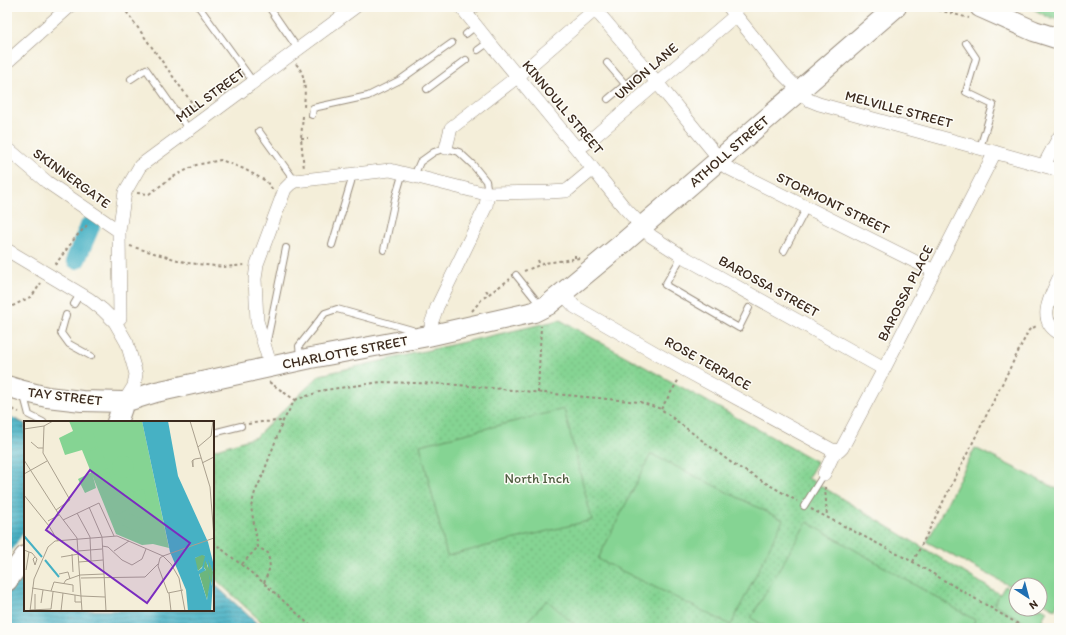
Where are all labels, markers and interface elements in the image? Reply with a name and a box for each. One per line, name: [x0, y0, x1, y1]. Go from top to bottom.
street label: UNION LANE: [611, 39, 682, 104]
street label: KINNOULL STREET: [518, 57, 607, 158]
street label: MILL STREET: [172, 65, 248, 126]
street label: MELVILLE STREET: [843, 87, 955, 132]
street label: ATHOLL STREET: [686, 112, 773, 191]
street label: SKINNERGATE: [30, 145, 114, 212]
street label: STORMONT STREET: [773, 169, 892, 238]
street label: BAROSSA PLACE: [874, 242, 937, 344]
street label: BAROSSA STREET: [716, 252, 822, 321]
street label: CHARLOTTE STREET: [281, 332, 410, 373]
street label: ROSE TERRACE: [662, 333, 754, 394]
street label: TAY STREET: [27, 383, 103, 410]
inset map: [24, 421, 214, 611]
park label: North Inch: [505, 470, 570, 487]
north arrow: [1008, 577, 1048, 617]
text: N: [1027, 597, 1040, 612]

